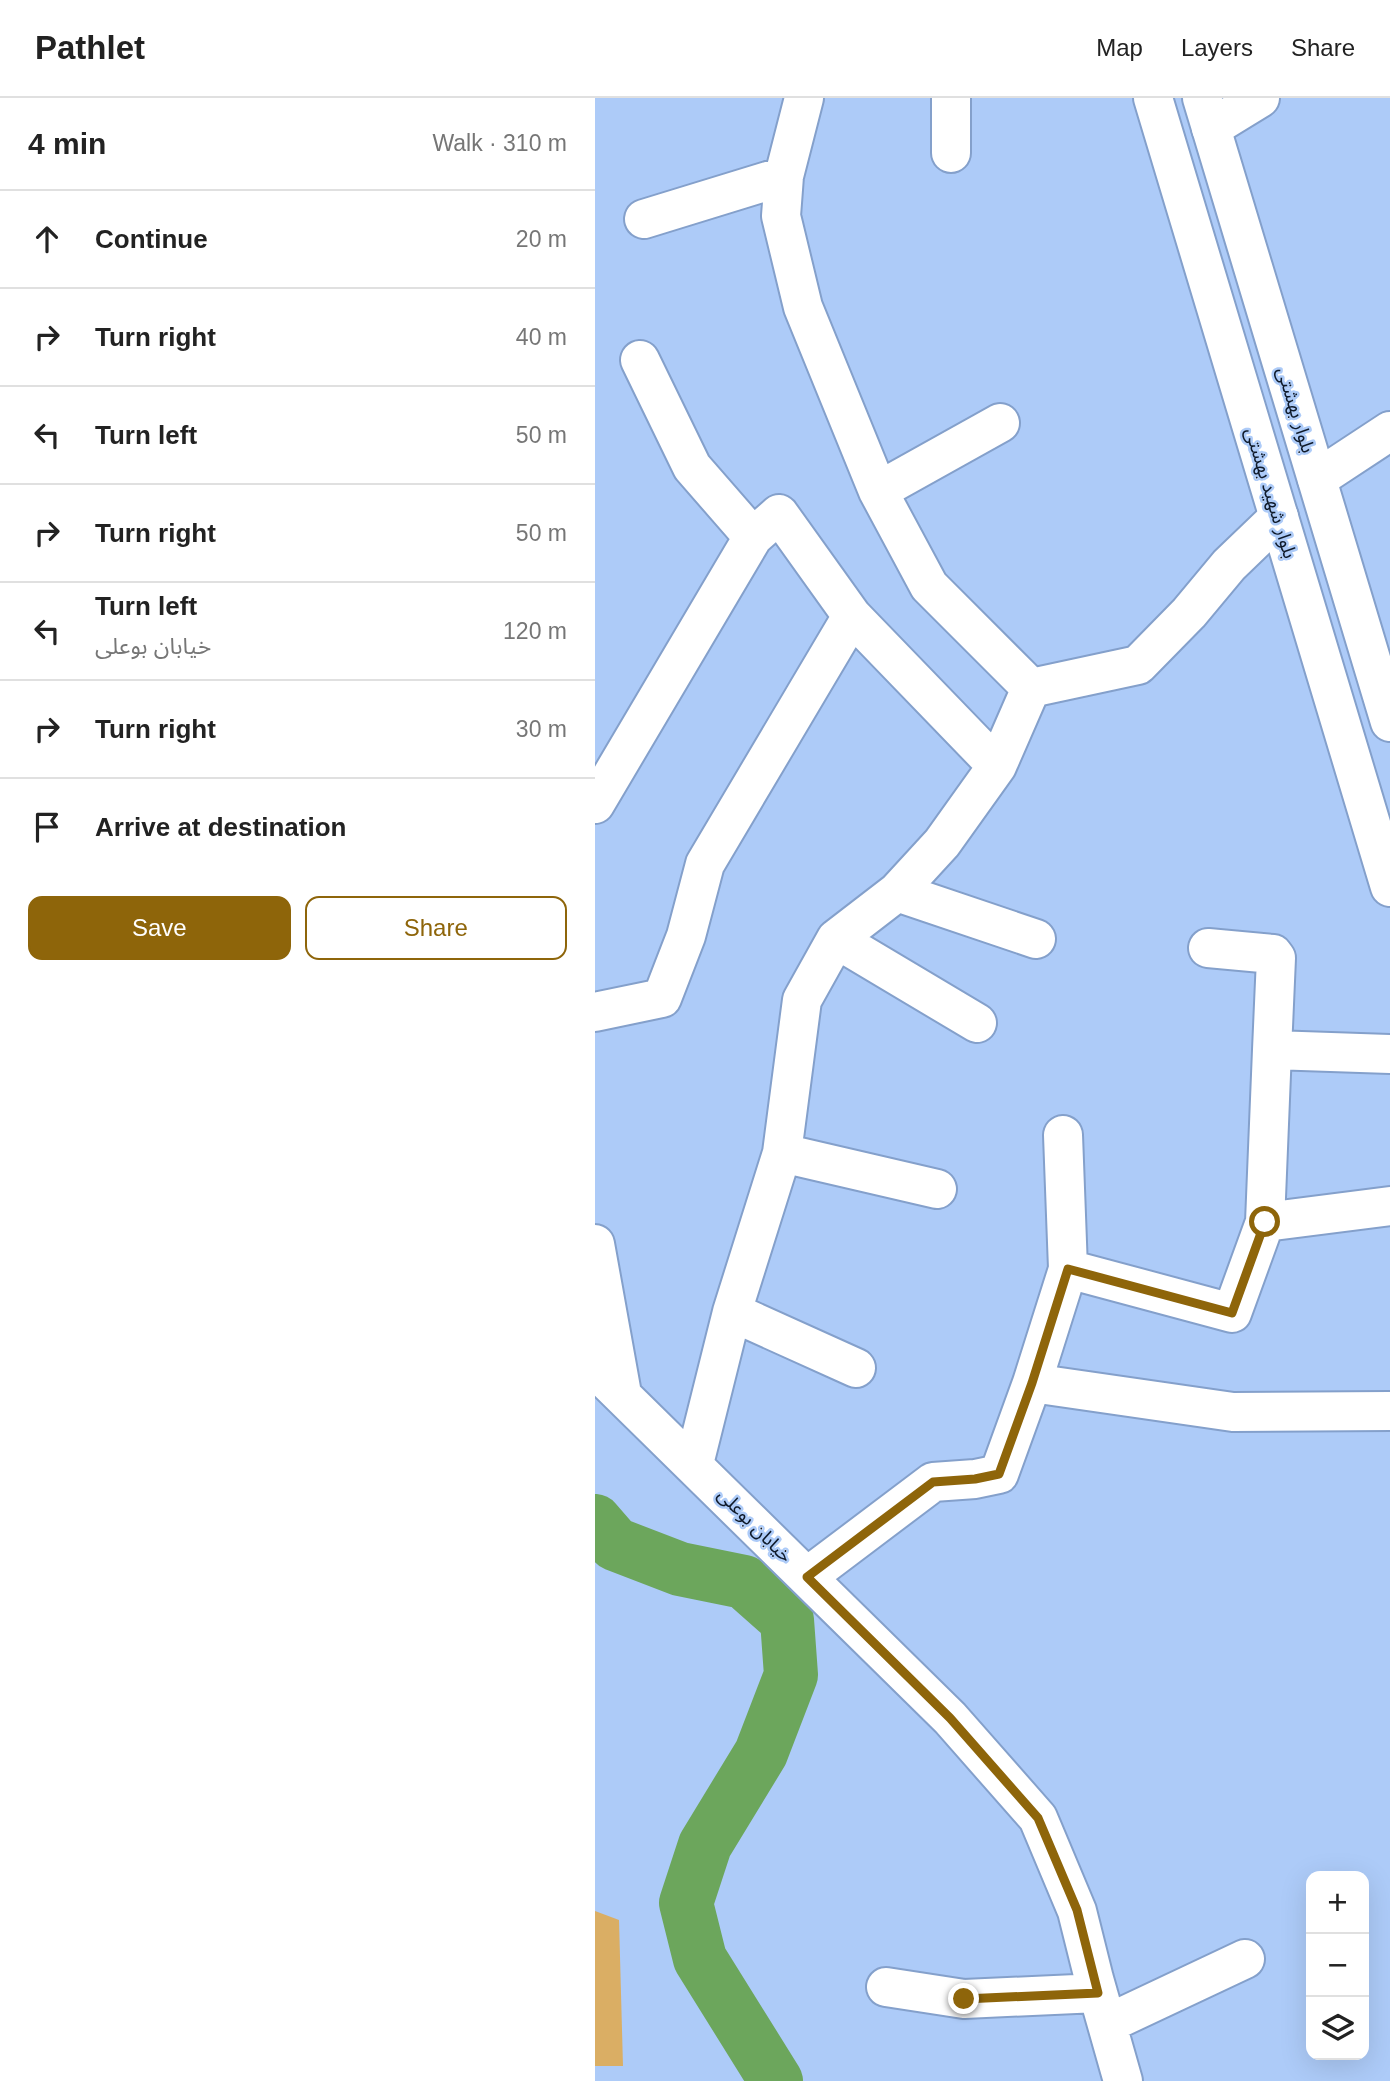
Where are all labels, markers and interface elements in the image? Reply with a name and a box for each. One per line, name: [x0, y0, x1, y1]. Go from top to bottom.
text: Pathlet: [35, 29, 145, 66]
text: Map: [1096, 34, 1143, 61]
text: Layers: [1181, 34, 1253, 61]
text: Share: [1291, 34, 1355, 61]
text: 4 min: [28, 127, 106, 160]
text: Walk · 310 m: [432, 130, 567, 156]
icon: ahead: [28, 220, 66, 258]
text: Continue: [95, 224, 208, 254]
text: 20 m: [516, 226, 567, 252]
icon: right: [28, 318, 66, 356]
text: Turn right: [95, 322, 216, 352]
text: 40 m: [516, 324, 567, 350]
street label: بلوار بهشتی: [1272, 365, 1319, 456]
icon: left: [28, 416, 66, 454]
text: Turn left: [95, 420, 197, 450]
text: 50 m: [516, 422, 567, 448]
street label: بلوار شهید بهشتی: [1240, 425, 1301, 561]
icon: right: [28, 514, 66, 552]
text: Turn right: [95, 518, 216, 548]
text: 50 m: [516, 520, 567, 546]
text: Turn left: [95, 591, 197, 621]
icon: left: [28, 612, 66, 650]
text: 120 m: [503, 618, 567, 644]
text: خیابان بوعلی: [95, 633, 211, 659]
icon: right: [28, 710, 66, 748]
text: Turn right: [95, 714, 216, 744]
text: 30 m: [516, 716, 567, 742]
icon: arrive: [28, 808, 66, 846]
text: Arrive at destination: [95, 812, 346, 842]
button: Save: [28, 896, 291, 960]
button: Share: [305, 896, 567, 960]
route start: [1249, 1206, 1280, 1237]
street label: خیابان بوعلی: [713, 1484, 796, 1567]
map controls: [1306, 1871, 1369, 2060]
button: +: [1306, 1871, 1369, 1934]
button: −: [1306, 1934, 1369, 1997]
route end: [948, 1983, 979, 2014]
button: layers: [1306, 1997, 1369, 2060]

